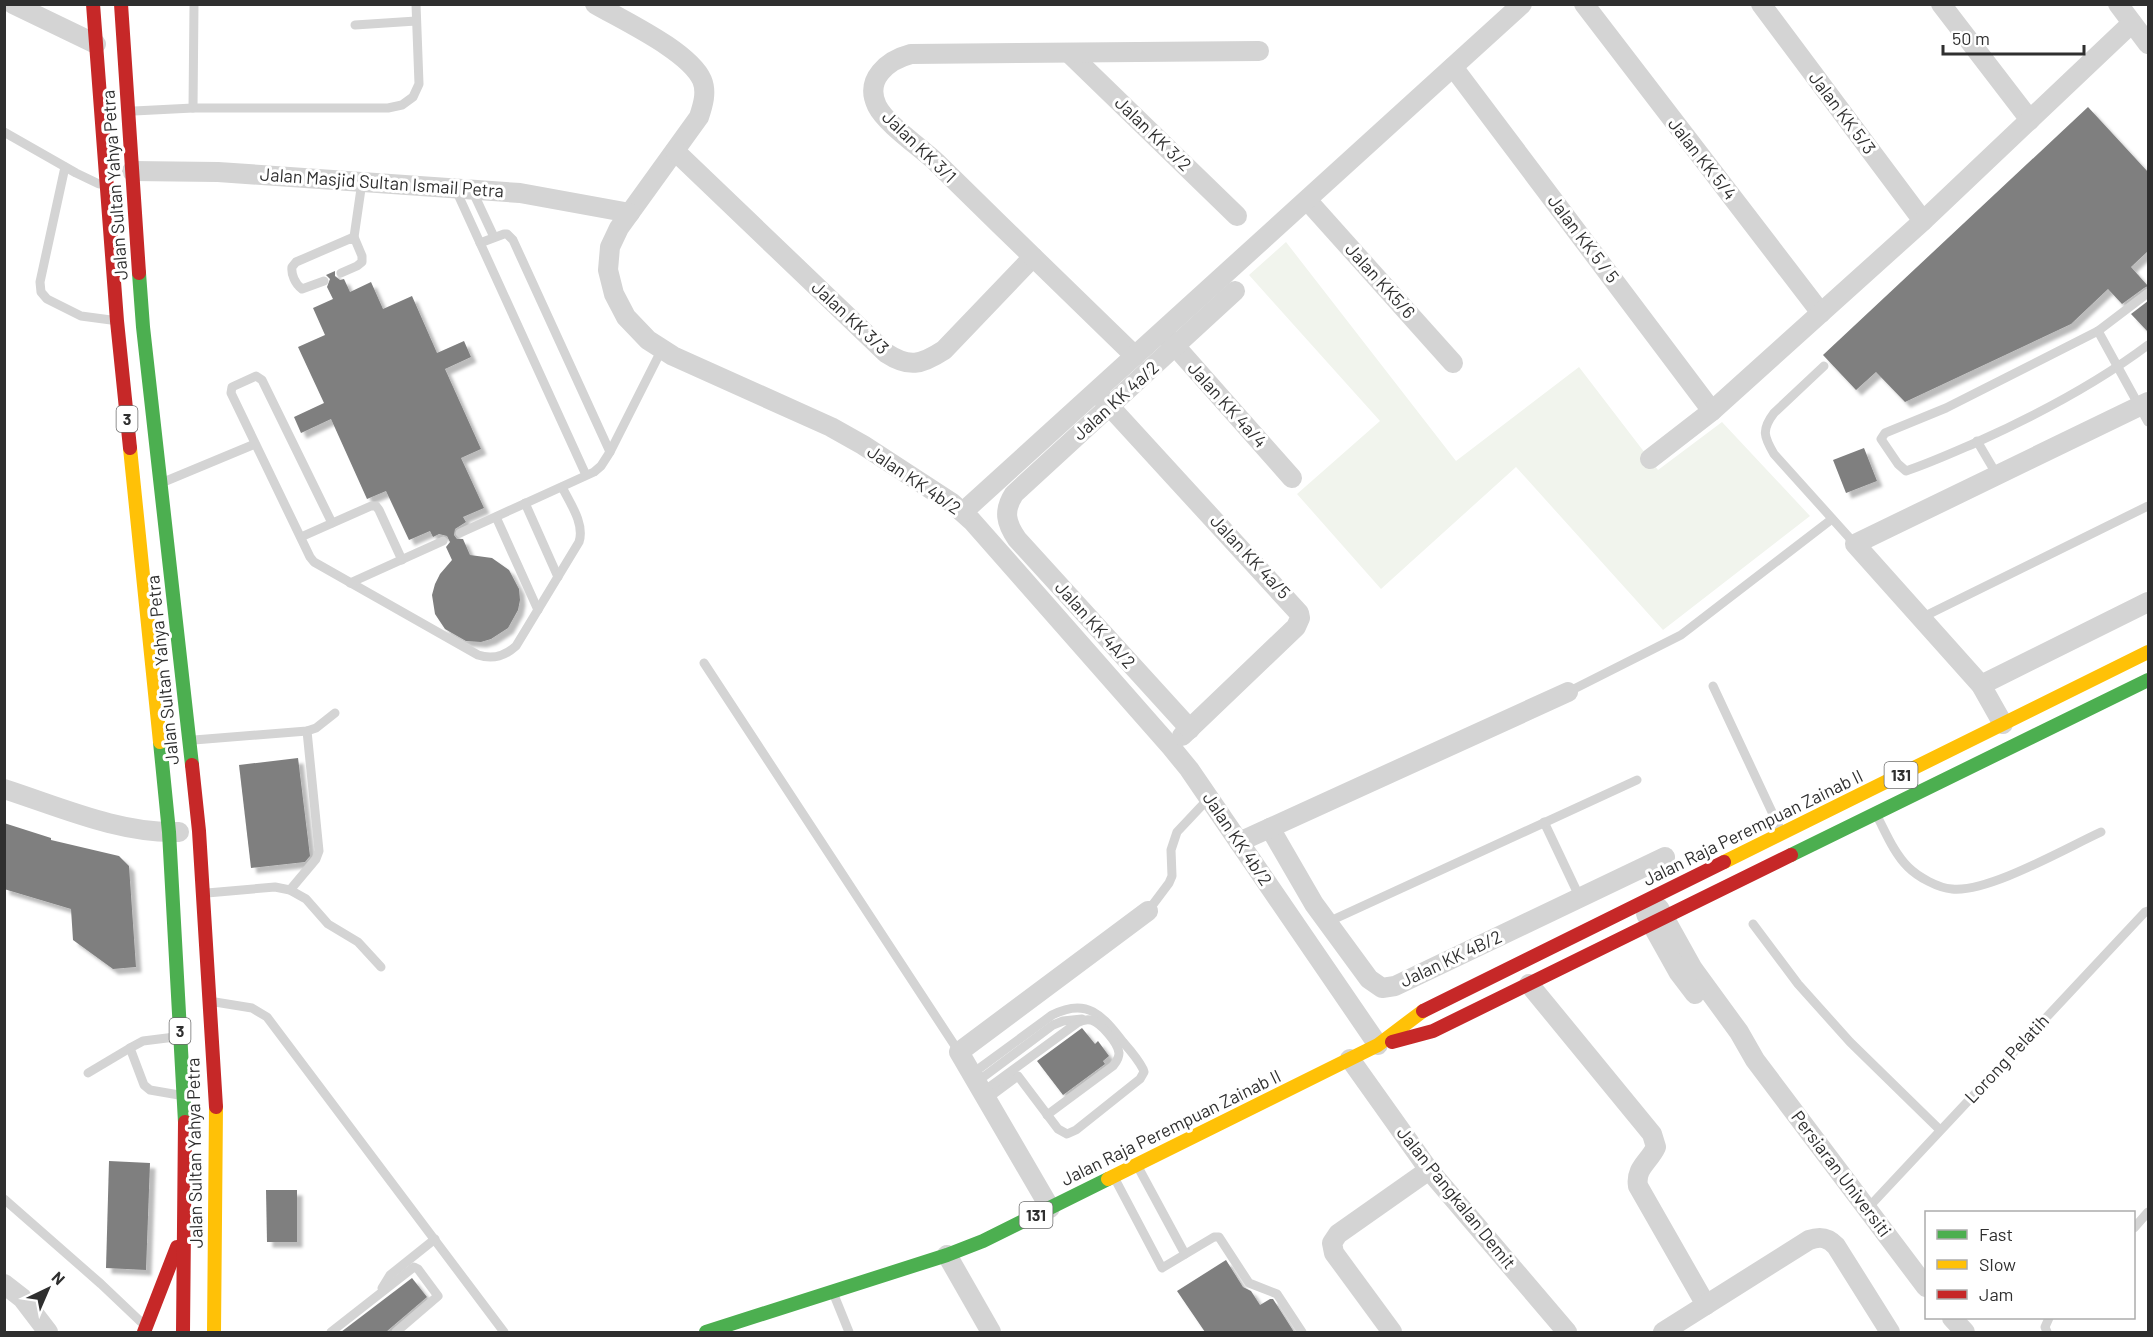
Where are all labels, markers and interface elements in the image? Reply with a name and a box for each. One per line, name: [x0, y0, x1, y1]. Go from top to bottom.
scale bar: [1943, 18, 2084, 56]
text: 50 m: [1952, 27, 1990, 49]
street label: Jalan KK 5/3: [1805, 67, 1881, 158]
street label: Jalan Sultan Yahya Petra: [96, 89, 132, 281]
street label: Jalan KK 3/2: [1111, 91, 1197, 175]
street label: Jalan KK 3/1: [878, 106, 961, 187]
street label: Jalan KK 5/4: [1664, 113, 1742, 204]
street label: Jalan Masjid Sultan Ismail Petra: [259, 163, 505, 202]
street label: Jalan KK 5 / 5: [1543, 190, 1624, 287]
street label: Jalan KK5/6: [1341, 238, 1420, 323]
street label: Jalan KK 3/3: [808, 276, 894, 359]
street label: Jalan KK 4a/2: [1068, 356, 1163, 444]
street label: Jalan KK 4a/4: [1183, 357, 1272, 452]
road number: 3: [116, 406, 138, 432]
street label: Jalan KK 4b/2: [863, 440, 966, 519]
street label: Jalan KK 4a/5: [1206, 510, 1295, 603]
street label: Jalan Sultan Yahya Petra: [141, 574, 183, 766]
street label: Jalan KK 4A/2: [1051, 576, 1141, 673]
road number: 131: [1884, 762, 1918, 788]
street label: Jalan Raja Perempuan Zainab II: [1639, 764, 1866, 890]
street label: Jalan KK 4b/2: [1198, 787, 1277, 890]
street label: Jalan KK 4B/2: [1396, 925, 1505, 991]
street label: Lorong Pelatih: [1960, 1009, 2053, 1107]
road number: 3: [170, 1018, 190, 1044]
street label: Jalan Sultan Yahya Petra: [181, 1057, 207, 1249]
street label: Jalan Raja Perempuan Zainab II: [1057, 1064, 1284, 1190]
street label: Persiaran Universiti: [1787, 1106, 1896, 1241]
street label: Jalan Pangkalan Demit: [1393, 1122, 1521, 1273]
road number: 131: [1020, 1202, 1052, 1228]
legend: [1925, 1211, 2135, 1319]
text: Fast: [1979, 1223, 2013, 1245]
text: Slow: [1979, 1253, 2016, 1275]
north arrow: [18, 1259, 78, 1319]
text: N: [48, 1267, 69, 1288]
text: Jam: [1979, 1283, 2013, 1305]

